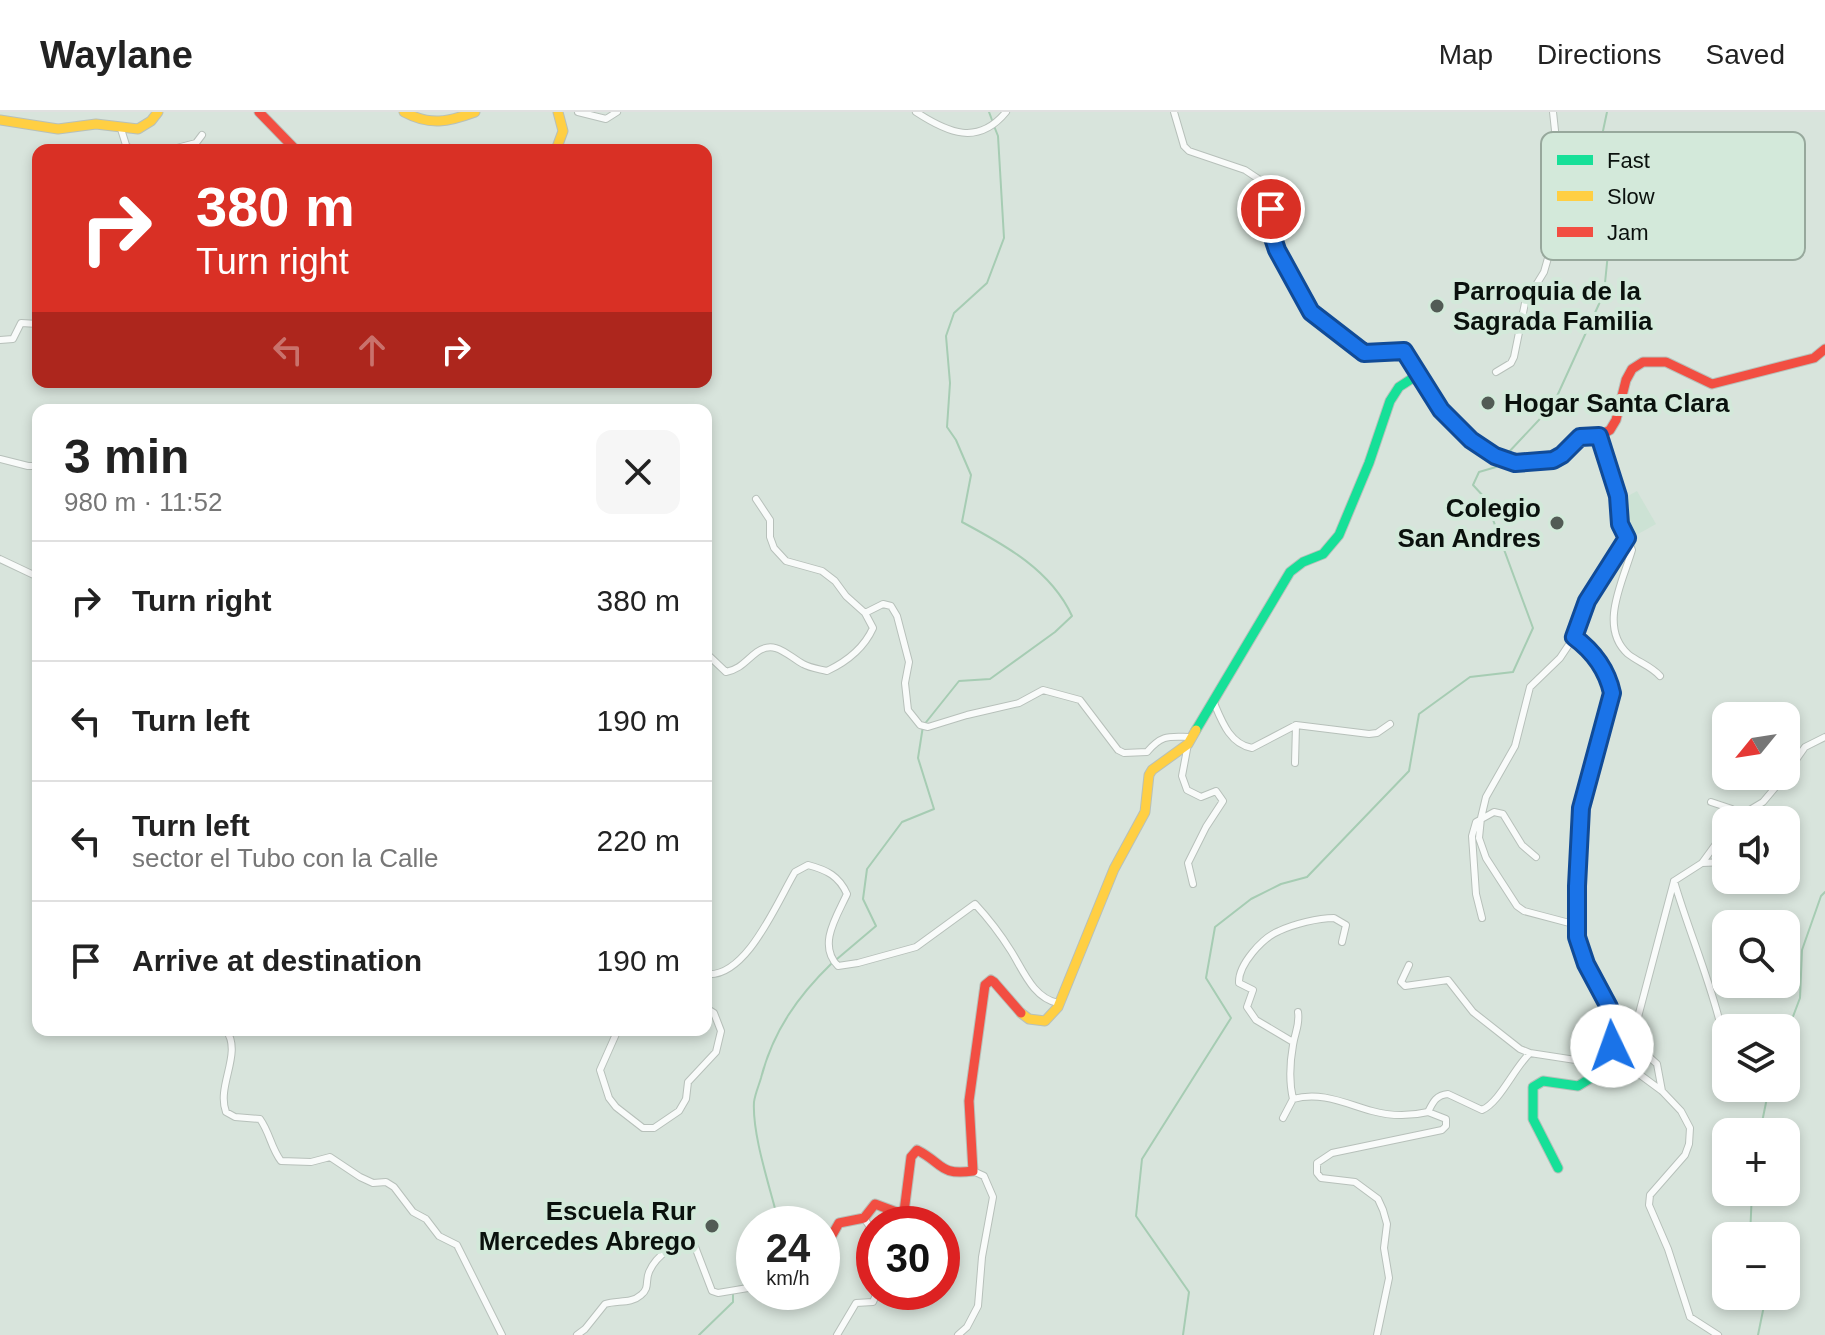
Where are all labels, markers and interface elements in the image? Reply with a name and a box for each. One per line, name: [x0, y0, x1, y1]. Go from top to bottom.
text: Waylane: [40, 34, 193, 76]
text: Map: [1439, 39, 1493, 70]
text: Directions: [1537, 39, 1662, 70]
text: Saved: [1706, 39, 1785, 70]
legend: [1541, 132, 1805, 260]
text: Fast: [1607, 148, 1650, 173]
text: 380 m: [196, 175, 355, 238]
pin: [1237, 175, 1305, 243]
icon: right: [64, 176, 168, 280]
text: Slow: [1607, 184, 1655, 209]
icon: arrive: [1249, 187, 1293, 231]
text: Jam: [1607, 220, 1649, 245]
text: Turn right: [196, 241, 349, 282]
place label: Parroquia de la Sagrada Familia: [1453, 276, 1653, 336]
marker: Parroquia de la Sagrada Familia: [1428, 297, 1446, 315]
icon: left: [266, 328, 310, 372]
icon: ahead: [350, 328, 394, 372]
icon: right: [434, 328, 478, 372]
place label: Hogar Santa Clara: [1504, 388, 1730, 418]
marker: Hogar Santa Clara: [1479, 394, 1497, 412]
text: 3 min: [64, 430, 189, 483]
button: close: [596, 430, 680, 514]
text: 980 m · 11:52: [64, 487, 223, 517]
place label: Colegio San Andres: [1397, 493, 1541, 553]
marker: Colegio San Andres: [1548, 514, 1566, 532]
icon: right: [64, 579, 108, 623]
text: Turn right: [132, 584, 271, 617]
text: 380 m: [597, 584, 680, 617]
icon: left: [64, 699, 108, 743]
north arrow: [1712, 702, 1800, 790]
map controls: [1712, 702, 1800, 1310]
text: Turn left: [132, 704, 250, 737]
text: 190 m: [597, 704, 680, 737]
button: sound: [1712, 806, 1800, 894]
text: Turn left: [132, 809, 250, 842]
icon: left: [64, 819, 108, 863]
text: 220 m: [597, 824, 680, 857]
text: sector el Tubo con la Calle: [132, 843, 438, 873]
button: search: [1712, 910, 1800, 998]
icon: arrive: [64, 939, 108, 983]
text: Arrive at destination: [132, 944, 422, 977]
text: 190 m: [597, 944, 680, 977]
position arrow: [1570, 1004, 1654, 1088]
button: layers: [1712, 1014, 1800, 1102]
button: +: [1712, 1118, 1800, 1206]
place label: Escuela Rur Mercedes Abrego: [479, 1196, 696, 1256]
speed limit sign: 30: [856, 1206, 960, 1310]
marker: Escuela Rur Mercedes Abrego: [703, 1217, 721, 1235]
button: −: [1712, 1222, 1800, 1310]
text: 24: [766, 1226, 810, 1270]
text: km/h: [766, 1267, 810, 1289]

